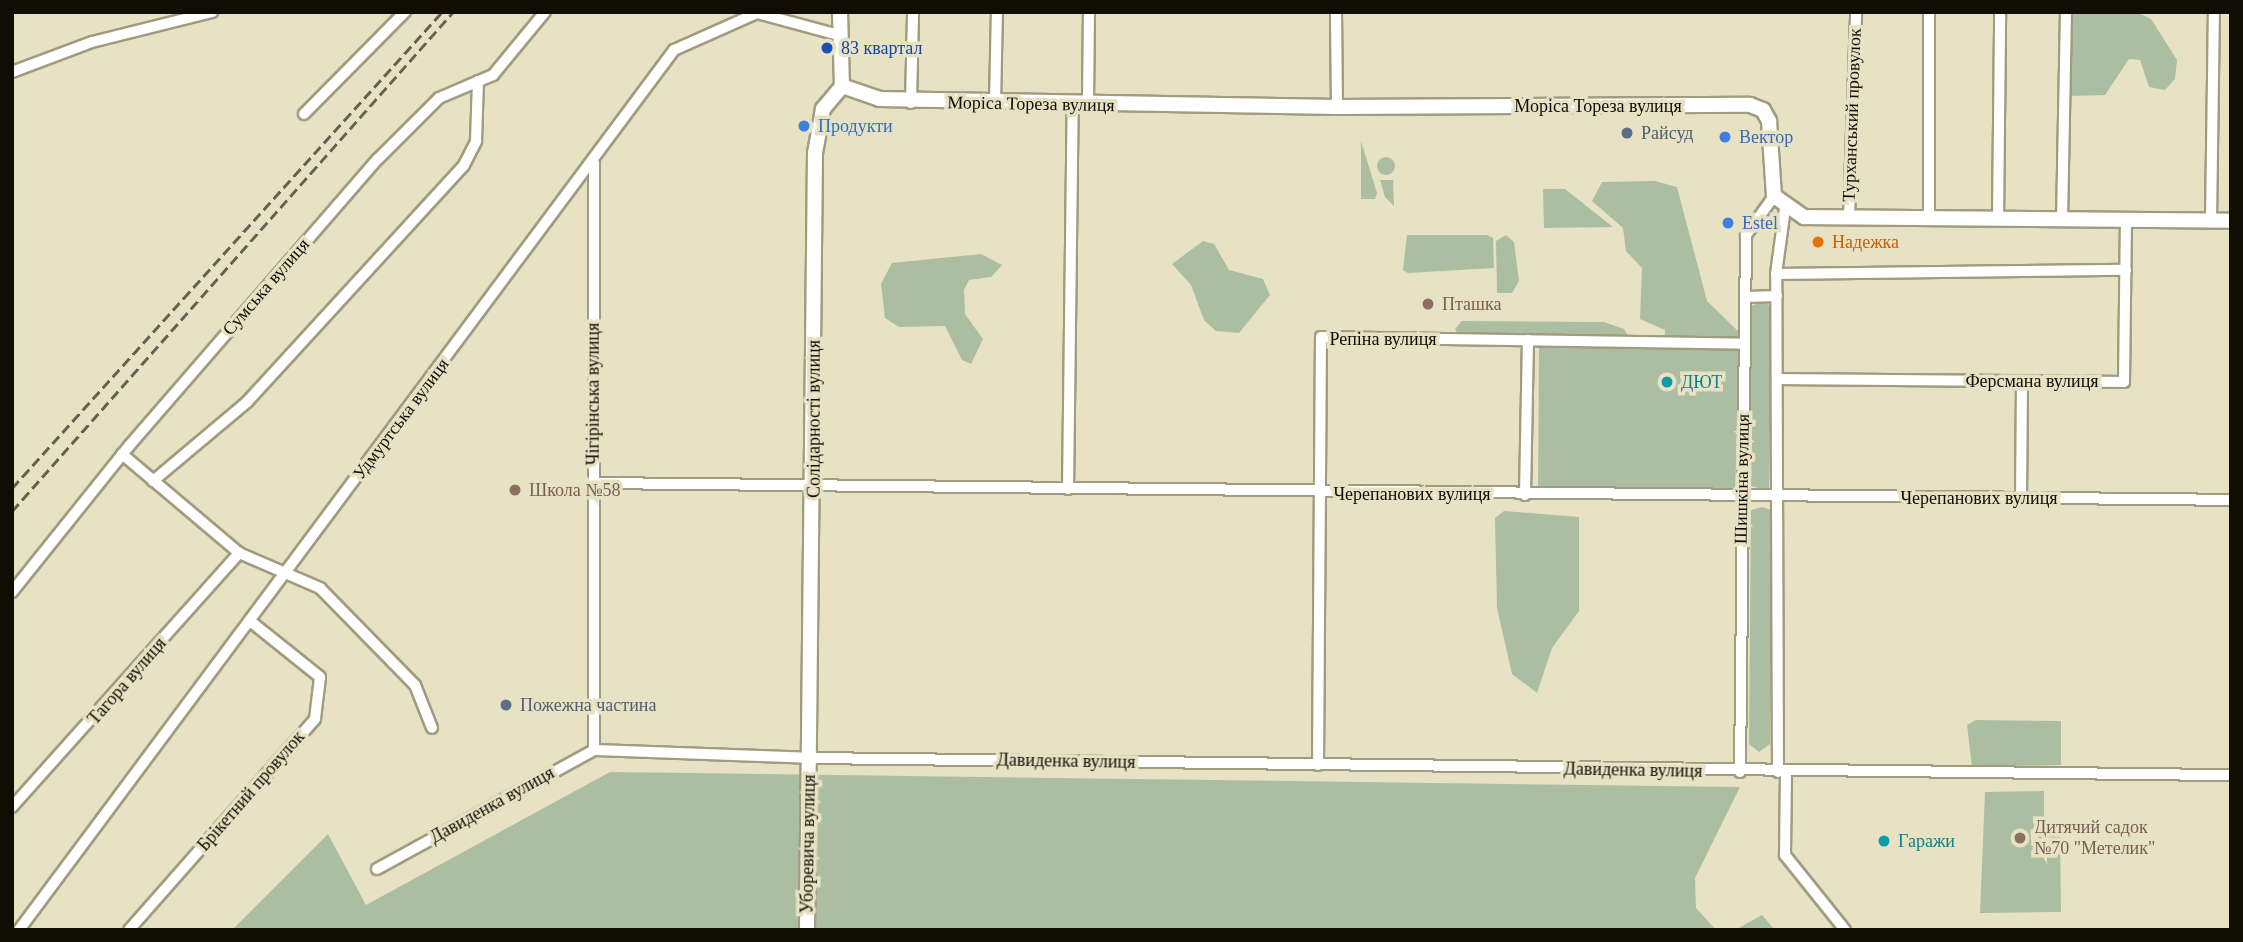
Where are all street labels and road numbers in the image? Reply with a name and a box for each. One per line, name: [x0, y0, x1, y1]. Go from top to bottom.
street label: Турханський провулок: [1838, 28, 1866, 202]
street label: Моріса Тореза вулиця: [947, 92, 1115, 116]
street label: Моріса Тореза вулиця: [1514, 95, 1682, 117]
street label: Сумська вулиця: [218, 234, 314, 340]
street label: Чiгiрiнська вулиця: [582, 323, 604, 465]
street label: Репiна вулиця: [1329, 328, 1437, 350]
street label: Солідарності вулиця: [803, 340, 825, 498]
street label: Удмуртська вулиця: [348, 354, 454, 484]
street label: Ферсмана вулиця: [1965, 370, 2099, 392]
street label: Шишкiна вулиця: [1730, 414, 1754, 544]
street label: Черепанових вулиця: [1333, 483, 1491, 505]
street label: Черепанових вулиця: [1900, 487, 2058, 509]
street label: Тагора вулиця: [83, 633, 171, 729]
street label: Брiкетний провулок: [193, 726, 309, 856]
street label: Давиденка вулиця: [996, 749, 1136, 773]
street label: Давиденка вулиця: [1563, 758, 1703, 782]
street label: Давиденка вулиця: [426, 762, 558, 848]
street label: Уборевича вулиця: [796, 774, 820, 914]

